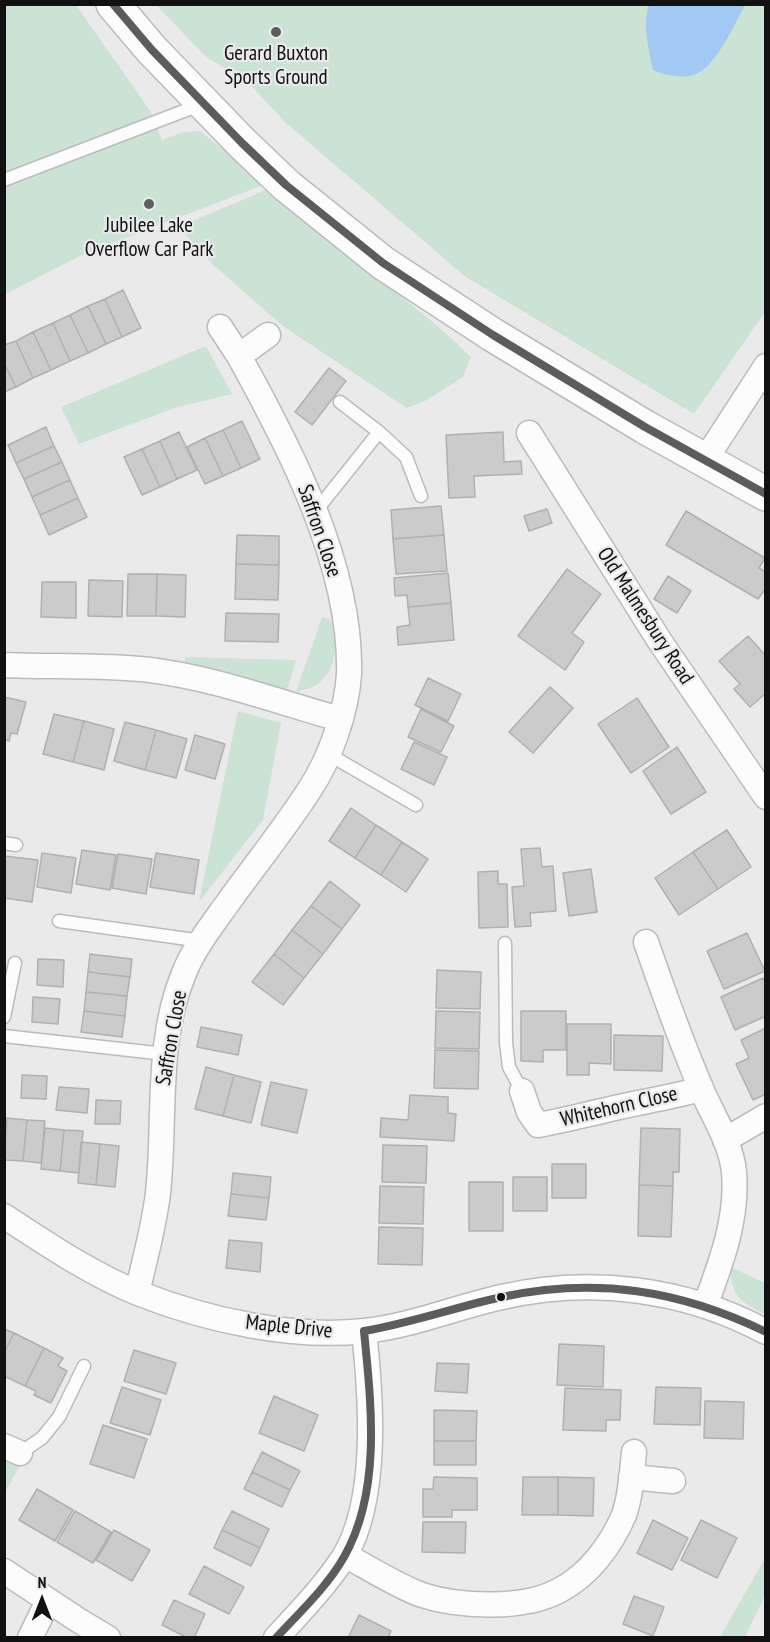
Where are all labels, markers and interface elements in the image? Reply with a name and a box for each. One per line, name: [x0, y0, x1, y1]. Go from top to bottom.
marker: Gerard Buxton Sports Ground: [269, 25, 283, 39]
place label: Gerard Buxton Sports Ground: [224, 41, 328, 91]
marker: Jubilee Lake Overflow Car Park: [142, 197, 156, 211]
place label: Jubilee Lake Overflow Car Park: [85, 213, 213, 263]
street label: Saffron Close: [291, 481, 347, 581]
street label: Old Malmesbury Road: [591, 543, 699, 689]
street label: Saffron Close: [151, 989, 193, 1087]
street label: Whitehorn Close: [558, 1081, 680, 1133]
unlabelled marker: [495, 1291, 507, 1303]
street label: Maple Drive: [244, 1310, 334, 1344]
north arrow: [12, 1570, 72, 1630]
text: N: [38, 1572, 46, 1592]

